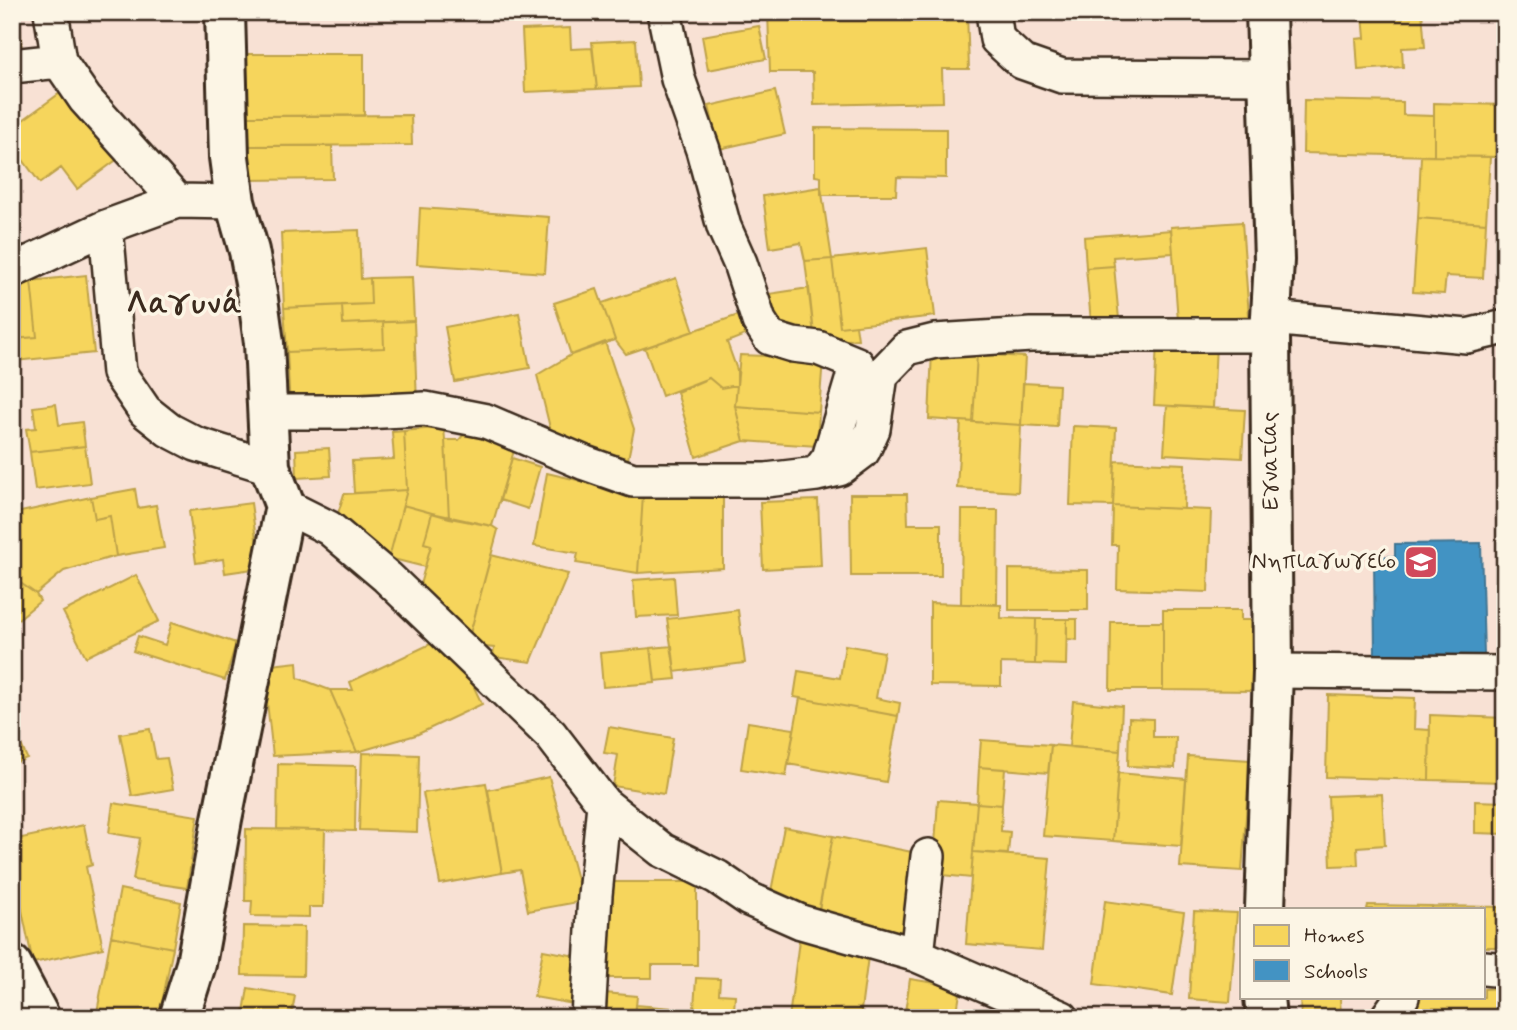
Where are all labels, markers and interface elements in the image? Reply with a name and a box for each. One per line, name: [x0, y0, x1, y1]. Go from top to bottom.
district label: Λαγυνά: [127, 285, 243, 324]
street label: Εγνατίας: [1255, 412, 1287, 510]
school or university icon: Νηπιαγωγείο: [1402, 543, 1440, 581]
place label: Νηπιαγωγείο: [1252, 547, 1396, 577]
legend: [1240, 908, 1486, 998]
text: Homes: [1304, 922, 1364, 950]
text: Schools: [1304, 958, 1368, 986]

